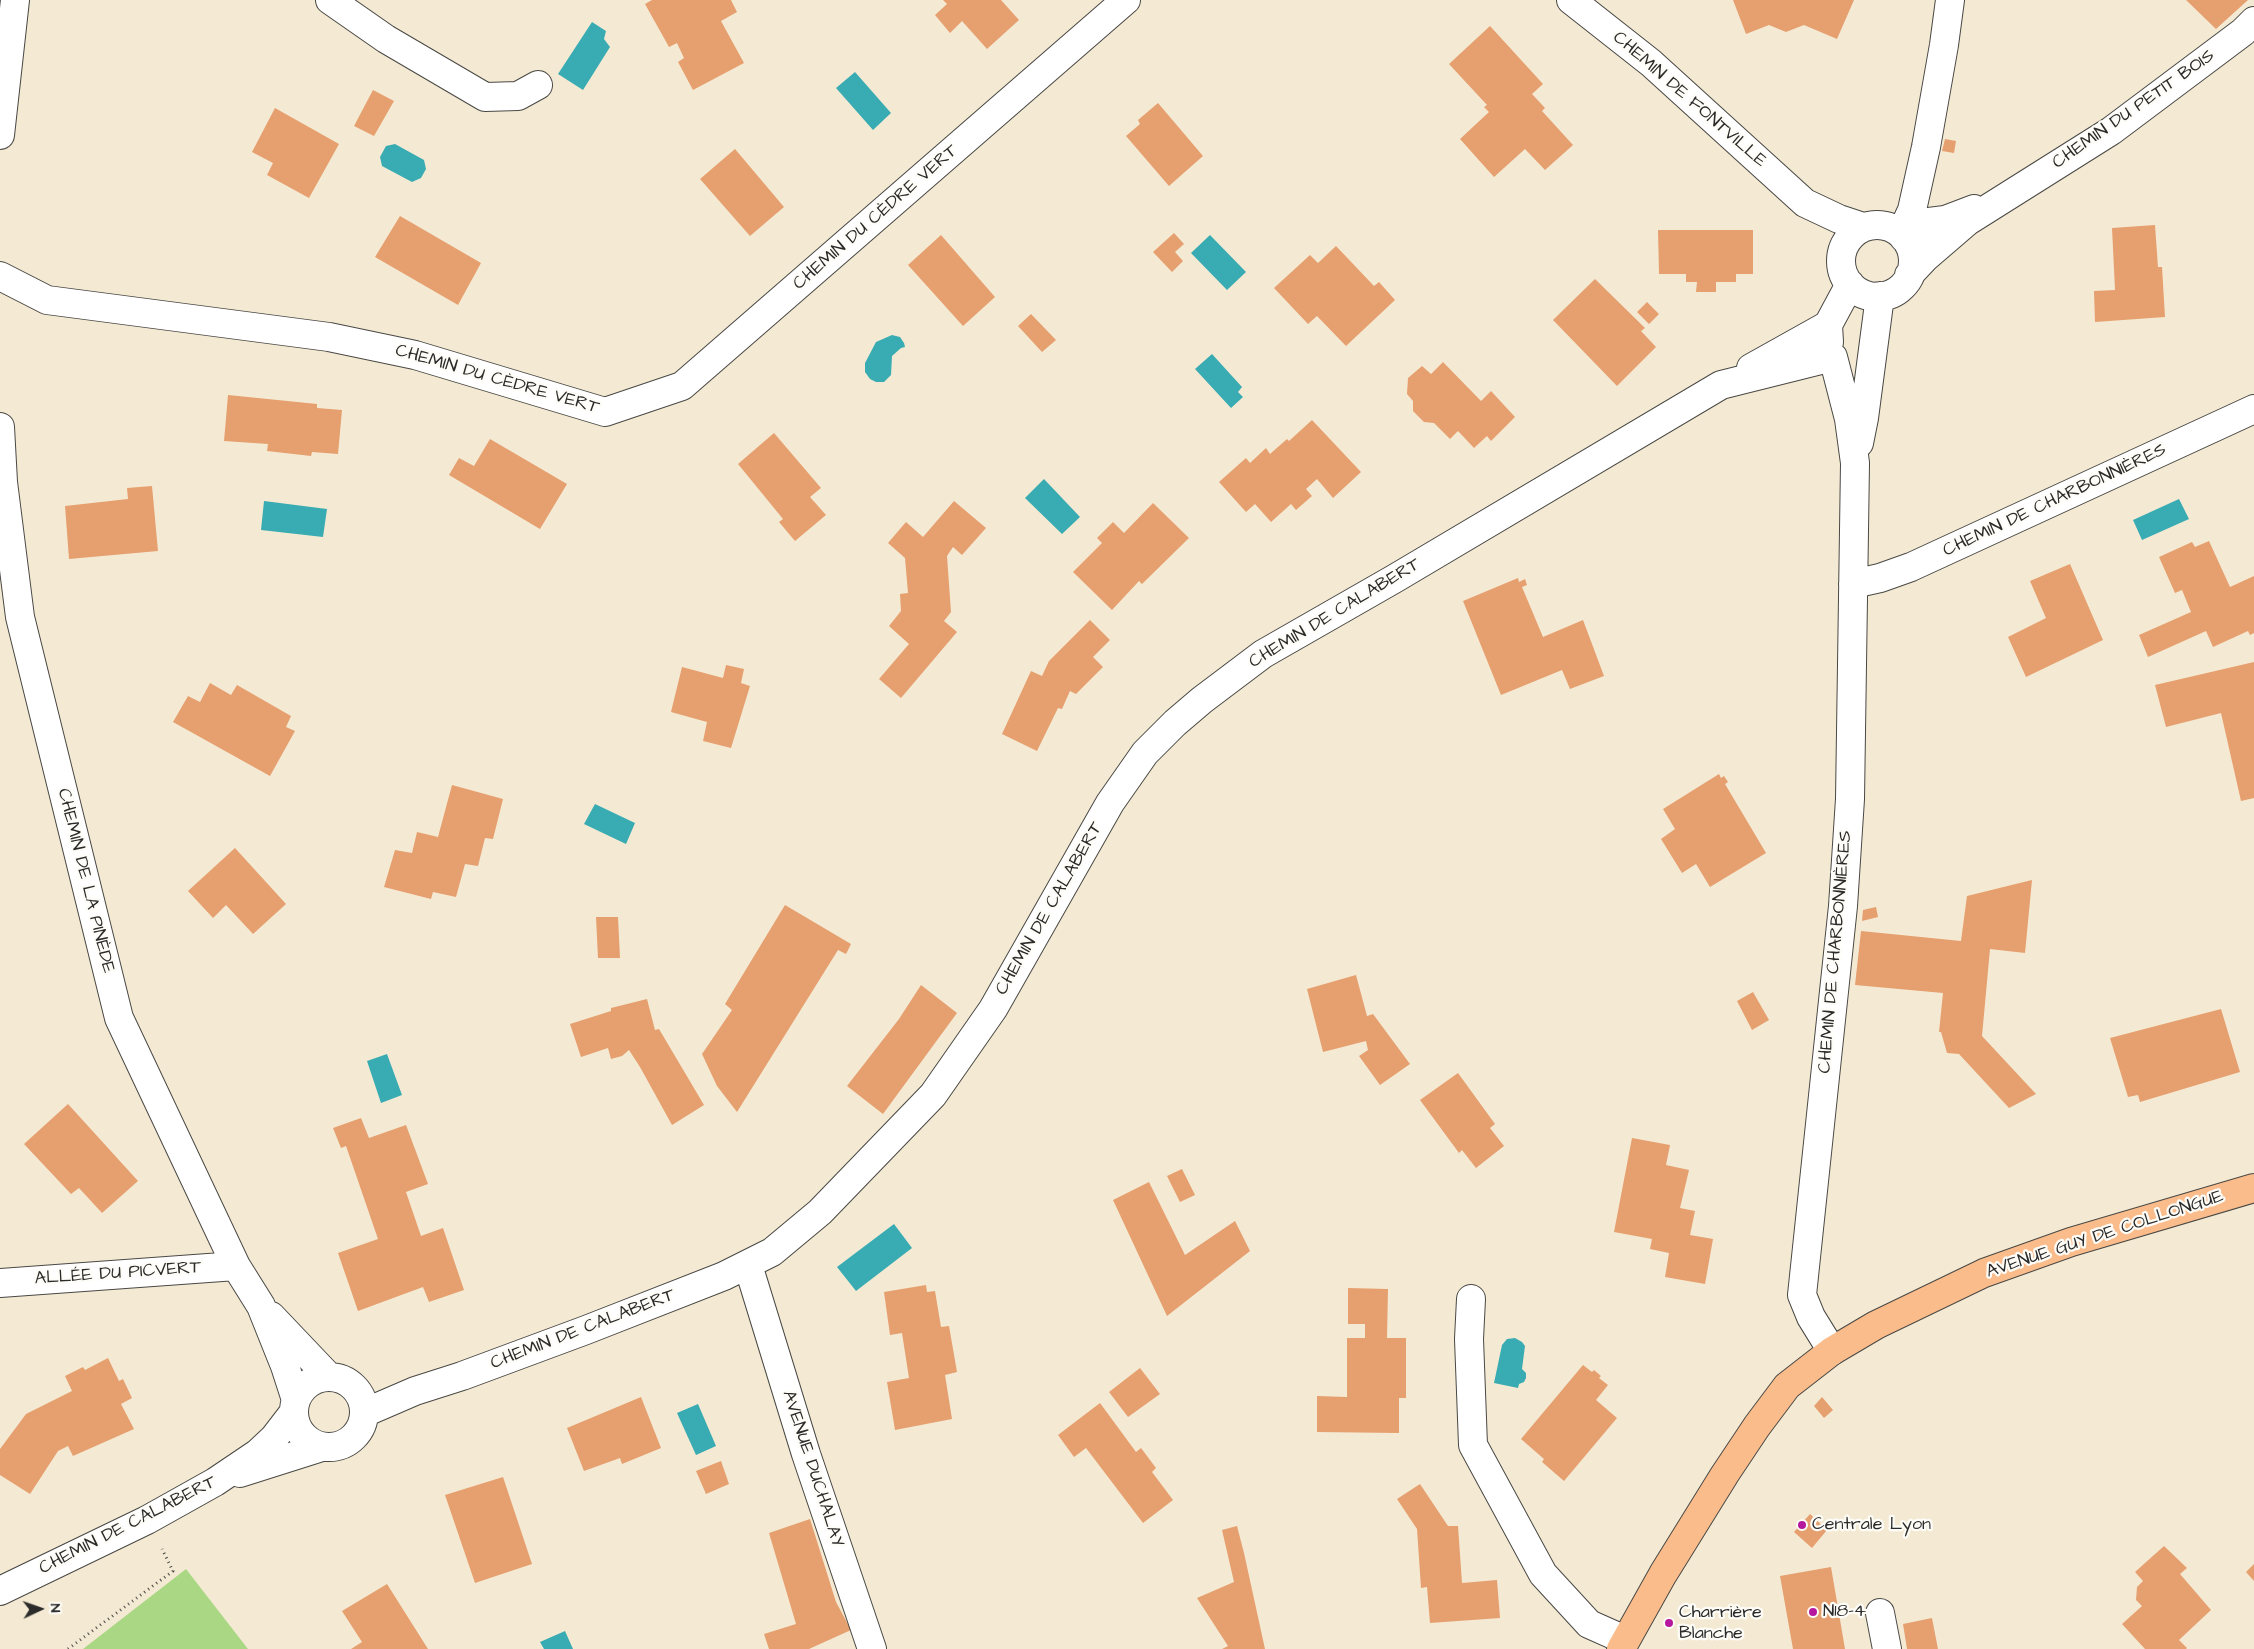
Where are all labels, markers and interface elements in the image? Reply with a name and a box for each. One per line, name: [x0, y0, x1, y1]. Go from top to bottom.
street label: CHEMIN DE FONTVILLE: [1608, 27, 1770, 173]
street label: CHEMIN DU PETIT BOIS: [2049, 46, 2219, 174]
street label: CHEMIN DU CÈDRE VERT: [789, 141, 963, 295]
street label: CHEMIN DU CÈDRE VERT: [393, 341, 601, 419]
street label: CHEMIN DE CHARBONNIÈRES: [1940, 440, 2170, 562]
street label: CHEMIN DE CALABERT: [1246, 554, 1424, 674]
street label: CHEMIN DE LA PINÈDE: [52, 786, 118, 976]
street label: CHEMIN DE CALABERT: [992, 819, 1108, 999]
street label: CHEMIN DE CHARBONNIÈRES: [1815, 830, 1857, 1074]
street label: AVENUE GUY DE COLLONGUE: [1984, 1186, 2226, 1284]
street label: ALLÉE DU PICVERT: [34, 1257, 202, 1291]
street label: CHEMIN DE CALABERT: [488, 1285, 678, 1375]
street label: AVENUE DUCHALAY: [776, 1388, 848, 1550]
street label: CHEMIN DE CALABERT: [36, 1472, 220, 1580]
place label: Centrale Lyon: [1812, 1514, 1931, 1536]
marker: Centrale Lyon: [1796, 1519, 1808, 1531]
north arrow: [15, 1584, 65, 1634]
place label: N18-4: [1823, 1601, 1866, 1623]
place label: Charrière Blanche: [1679, 1602, 1762, 1645]
text: N: [45, 1603, 65, 1613]
marker: N18-4: [1807, 1606, 1819, 1618]
marker: Charrière Blanche: [1663, 1617, 1675, 1629]

